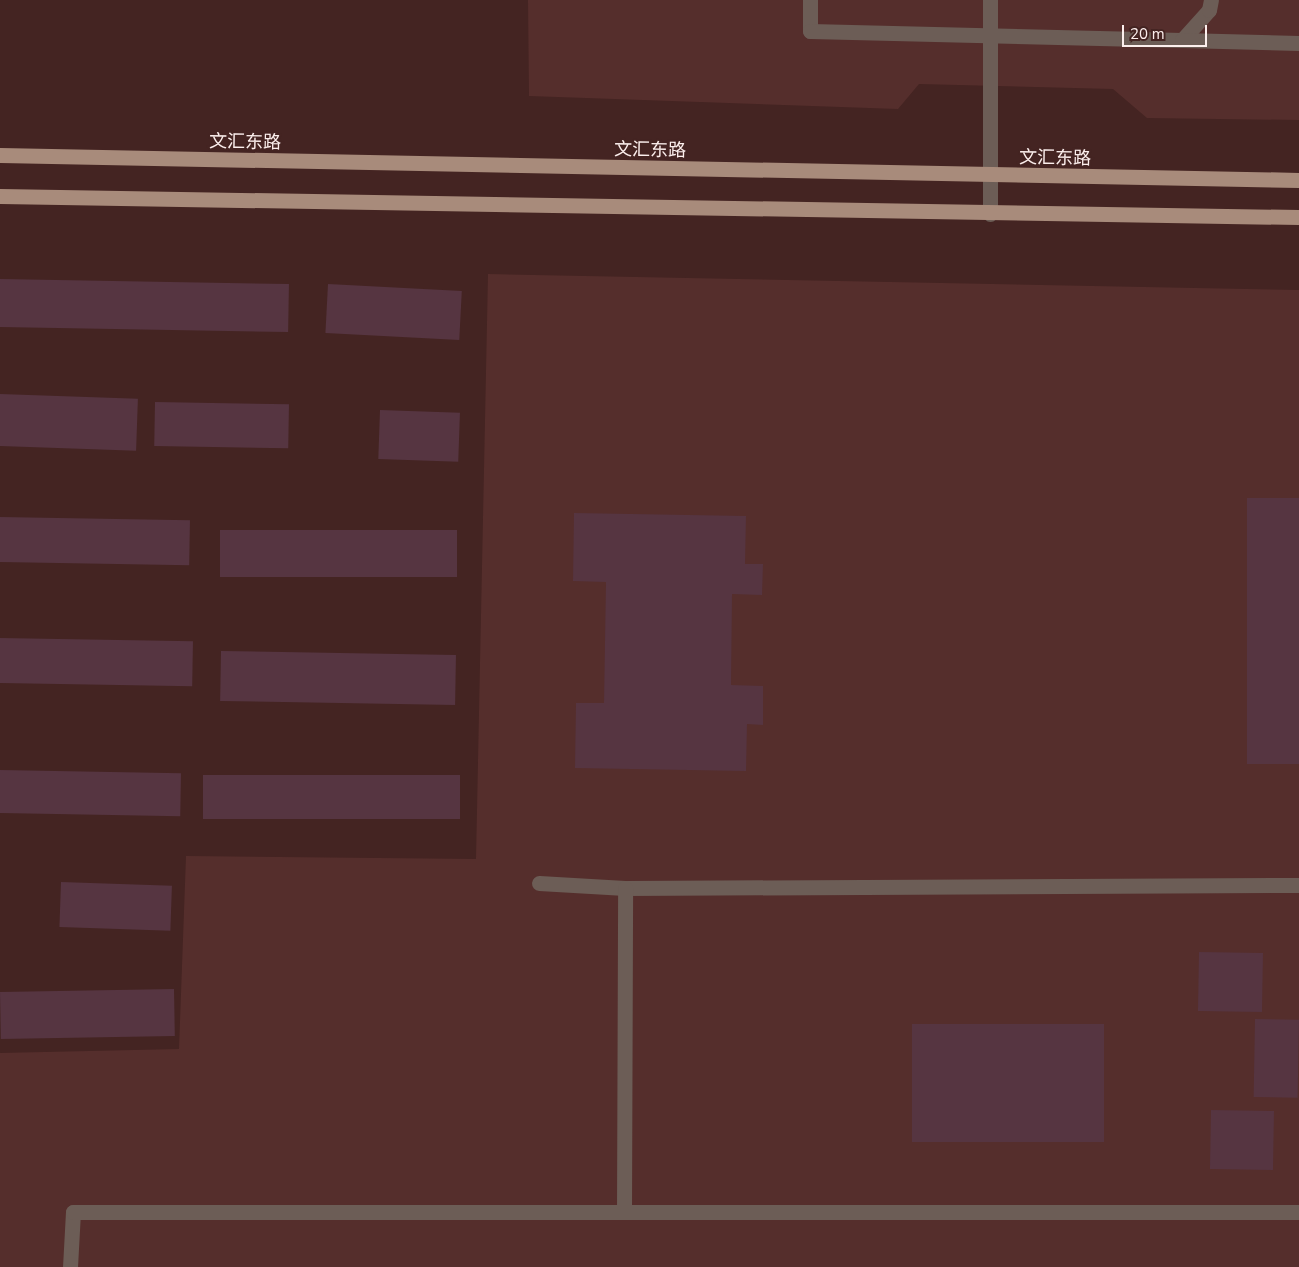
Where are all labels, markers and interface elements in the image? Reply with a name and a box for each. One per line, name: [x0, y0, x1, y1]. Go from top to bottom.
scale bar: [1124, 15, 1209, 47]
text: 20 m: [1130, 24, 1165, 44]
street label: 文汇东路: [209, 131, 281, 153]
street label: 文汇东路: [614, 139, 686, 161]
street label: 文汇东路: [1019, 147, 1091, 169]

